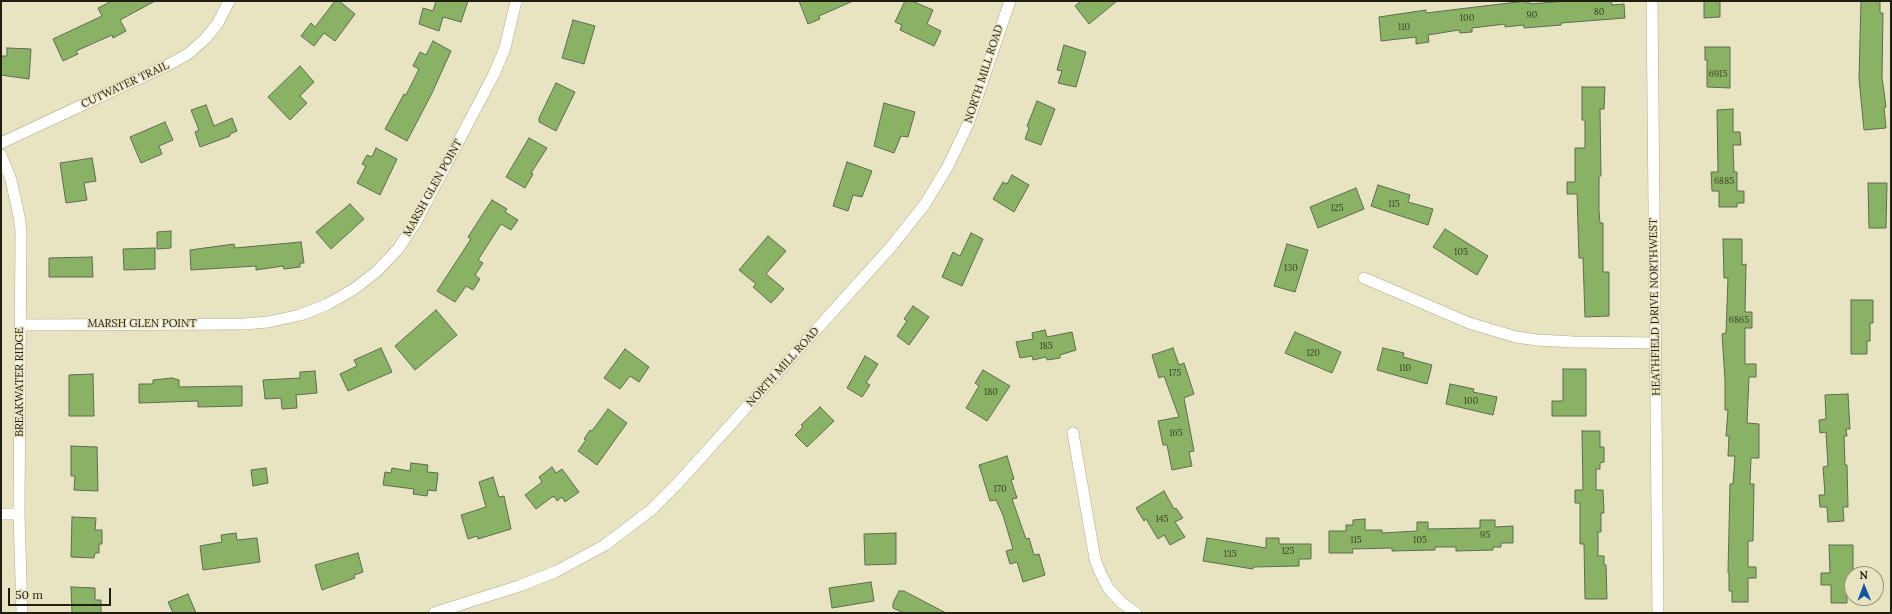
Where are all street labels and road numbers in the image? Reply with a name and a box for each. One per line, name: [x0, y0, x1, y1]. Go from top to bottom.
street label: NORTH MILL ROAD: [962, 23, 1006, 125]
street label: CUTWATER TRAIL: [79, 59, 171, 111]
street label: MARSH GLEN POINT: [401, 137, 465, 239]
street label: HEATHFIELD DRIVE NORTHWEST: [1647, 218, 1663, 396]
street label: MARSH GLEN POINT: [88, 317, 196, 331]
street label: NORTH MILL ROAD: [744, 325, 822, 409]
street label: BREAKWATER RIDGE: [13, 327, 27, 437]

